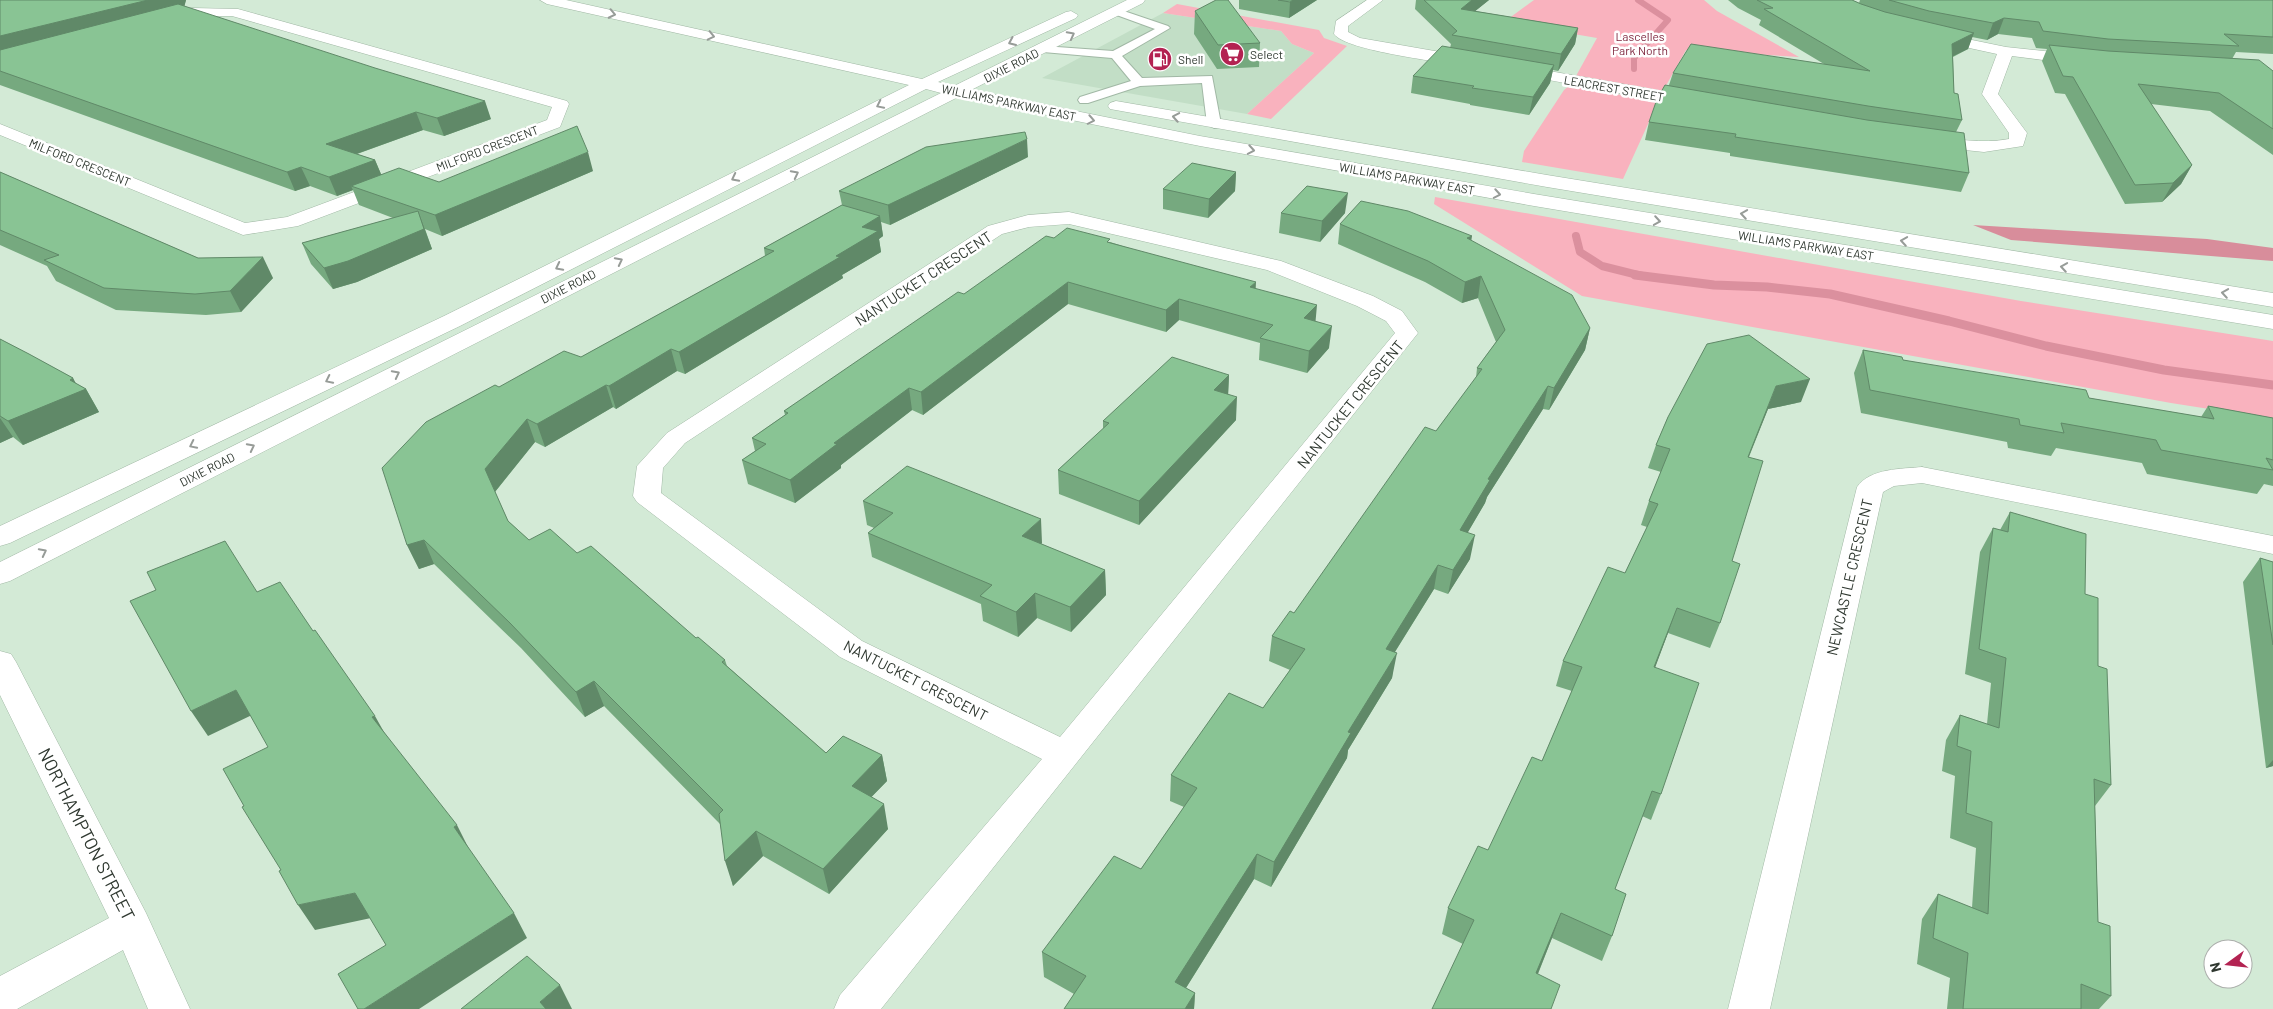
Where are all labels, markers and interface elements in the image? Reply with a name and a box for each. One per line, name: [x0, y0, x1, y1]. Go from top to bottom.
one-way arrow: [607, 8, 616, 19]
park label: Lascelles Park North: [1612, 29, 1668, 57]
one-way arrow: [707, 30, 716, 41]
one-way arrow: [1066, 31, 1075, 41]
one-way arrow: [1009, 35, 1018, 45]
supermarket icon: Select: [1219, 41, 1245, 67]
street label: DIXIE ROAD: [981, 45, 1041, 85]
fuel station icon: Shell: [1147, 46, 1173, 72]
place label: Select: [1250, 47, 1283, 61]
place label: Shell: [1178, 52, 1203, 66]
street label: LEACREST STREET: [1563, 72, 1665, 104]
street label: WILLIAMS PARKWAY EAST: [940, 81, 1078, 123]
one-way arrow: [877, 99, 886, 109]
one-way arrow: [1171, 112, 1180, 122]
one-way arrow: [1087, 114, 1096, 125]
street label: MILFORD CRESCENT: [434, 122, 540, 174]
street label: MILFORD CRESCENT: [27, 135, 133, 189]
one-way arrow: [1247, 145, 1255, 155]
street label: WILLIAMS PARKWAY EAST: [1338, 159, 1476, 197]
one-way arrow: [790, 170, 799, 180]
one-way arrow: [731, 172, 740, 182]
one-way arrow: [1493, 188, 1502, 198]
one-way arrow: [1739, 210, 1748, 220]
one-way arrow: [1653, 215, 1662, 225]
street label: NANTUCKET CRESCENT: [851, 227, 995, 329]
street label: WILLIAMS PARKWAY EAST: [1737, 227, 1875, 263]
one-way arrow: [1900, 236, 1908, 246]
one-way arrow: [613, 257, 622, 267]
one-way arrow: [555, 261, 564, 271]
one-way arrow: [2060, 263, 2069, 273]
street label: DIXIE ROAD: [538, 266, 598, 306]
one-way arrow: [2220, 288, 2229, 298]
street label: NANTUCKET CRESCENT: [1293, 336, 1407, 472]
one-way arrow: [391, 370, 400, 380]
one-way arrow: [325, 373, 334, 384]
one-way arrow: [189, 438, 198, 449]
one-way arrow: [246, 443, 255, 453]
street label: DIXIE ROAD: [177, 449, 237, 489]
street label: NEWCASTLE CRESCENT: [1822, 497, 1876, 657]
one-way arrow: [38, 548, 47, 558]
street label: NANTUCKET CRESCENT: [841, 636, 991, 724]
street label: NORTHAMPTON STREET: [34, 744, 140, 924]
north arrow: [2203, 939, 2253, 989]
text: N: [2206, 961, 2224, 974]

